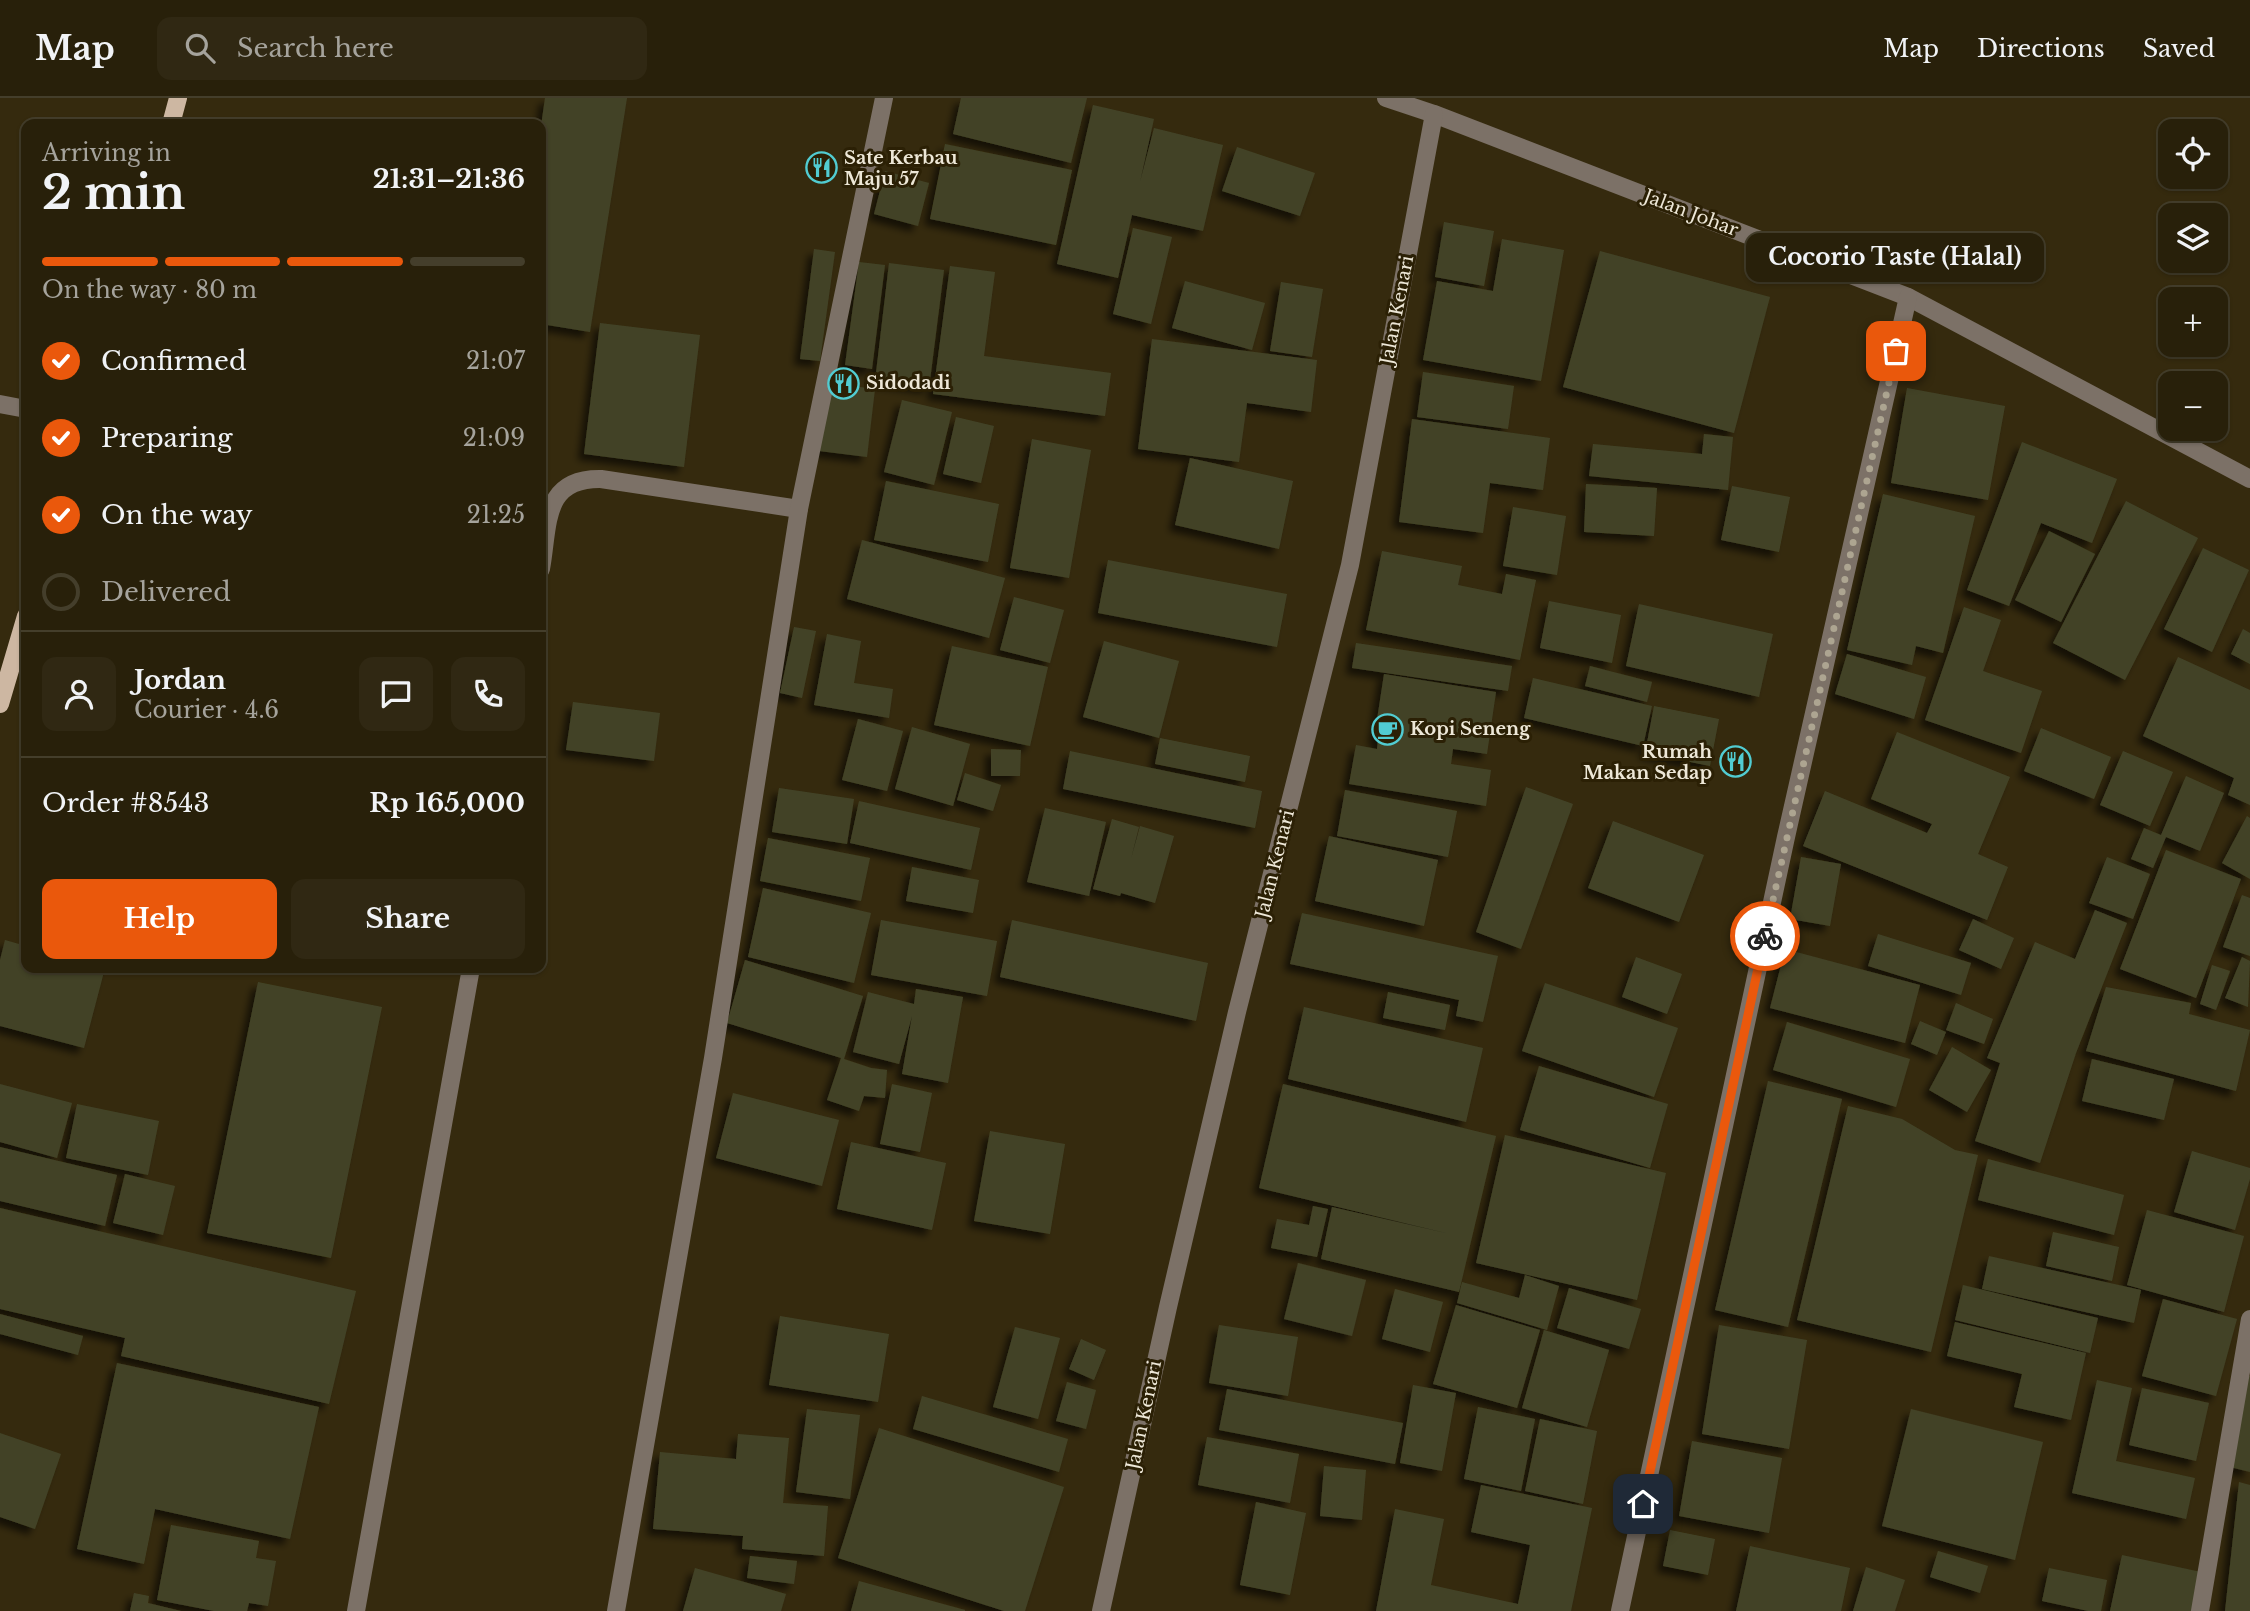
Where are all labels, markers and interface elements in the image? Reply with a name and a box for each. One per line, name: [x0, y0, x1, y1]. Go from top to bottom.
search box: [157, 17, 647, 80]
text: Map: [35, 28, 115, 69]
icon: search: [181, 29, 219, 67]
text: Search here: [237, 32, 394, 64]
text: Map: [1883, 34, 1939, 63]
text: Directions: [1977, 34, 2105, 63]
text: Saved: [2143, 34, 2215, 63]
map controls: [2158, 119, 2228, 441]
button: locate: [2158, 119, 2228, 189]
text: Arriving in: [42, 139, 171, 167]
place label: Sate Kerbau Maju 57: [844, 147, 958, 190]
restaurant icon: Sate Kerbau Maju 57: [804, 151, 838, 185]
text: 21:31–21:36: [373, 163, 525, 195]
text: 2 min: [42, 164, 185, 221]
street label: Jalan Johar: [1639, 184, 1742, 241]
button: layers: [2158, 203, 2228, 273]
callout: Cocorio Taste (Halal): [1747, 232, 2045, 281]
text: Cocorio Taste (Halal): [1768, 243, 2022, 271]
street label: Jalan Kenari: [1375, 253, 1418, 368]
text: On the way · 80 m: [42, 276, 257, 304]
button: +: [2158, 287, 2228, 357]
pin: [1866, 321, 1926, 381]
icon: bag: [1877, 332, 1915, 370]
icon: check: [42, 342, 80, 380]
text: Confirmed: [101, 345, 246, 377]
text: 21:07: [466, 347, 525, 375]
restaurant icon: Sidodadi: [826, 366, 860, 400]
button: −: [2158, 371, 2228, 441]
place label: Sidodadi: [866, 372, 951, 394]
icon: check: [42, 419, 80, 457]
text: Preparing: [101, 422, 233, 454]
text: 21:09: [463, 424, 525, 452]
icon: check: [42, 496, 80, 534]
text: On the way: [101, 499, 253, 531]
text: 21:25: [467, 501, 525, 529]
text: Delivered: [101, 576, 231, 608]
button: person: [42, 657, 116, 731]
button: chat: [359, 657, 433, 731]
button: phone: [451, 657, 525, 731]
text: Jordan: [134, 664, 226, 696]
text: Courier · 4.6: [134, 696, 279, 724]
cafe icon: Kopi Seneng: [1370, 712, 1404, 746]
place label: Kopi Seneng: [1410, 718, 1531, 740]
place label: Rumah Makan Sedap: [1583, 741, 1712, 784]
restaurant icon: Rumah Makan Sedap: [1718, 745, 1752, 779]
text: Order #8543: [42, 787, 209, 819]
text: Rp 165,000: [369, 787, 525, 819]
street label: Jalan Kenari: [1250, 808, 1299, 922]
button: Help: [42, 879, 277, 959]
button: Share: [291, 879, 525, 959]
courier: [1730, 901, 1800, 971]
icon: bike: [1746, 917, 1784, 955]
street label: Jalan Kenari: [1121, 1358, 1166, 1473]
pin: [1613, 1474, 1673, 1534]
icon: home: [1624, 1485, 1662, 1523]

